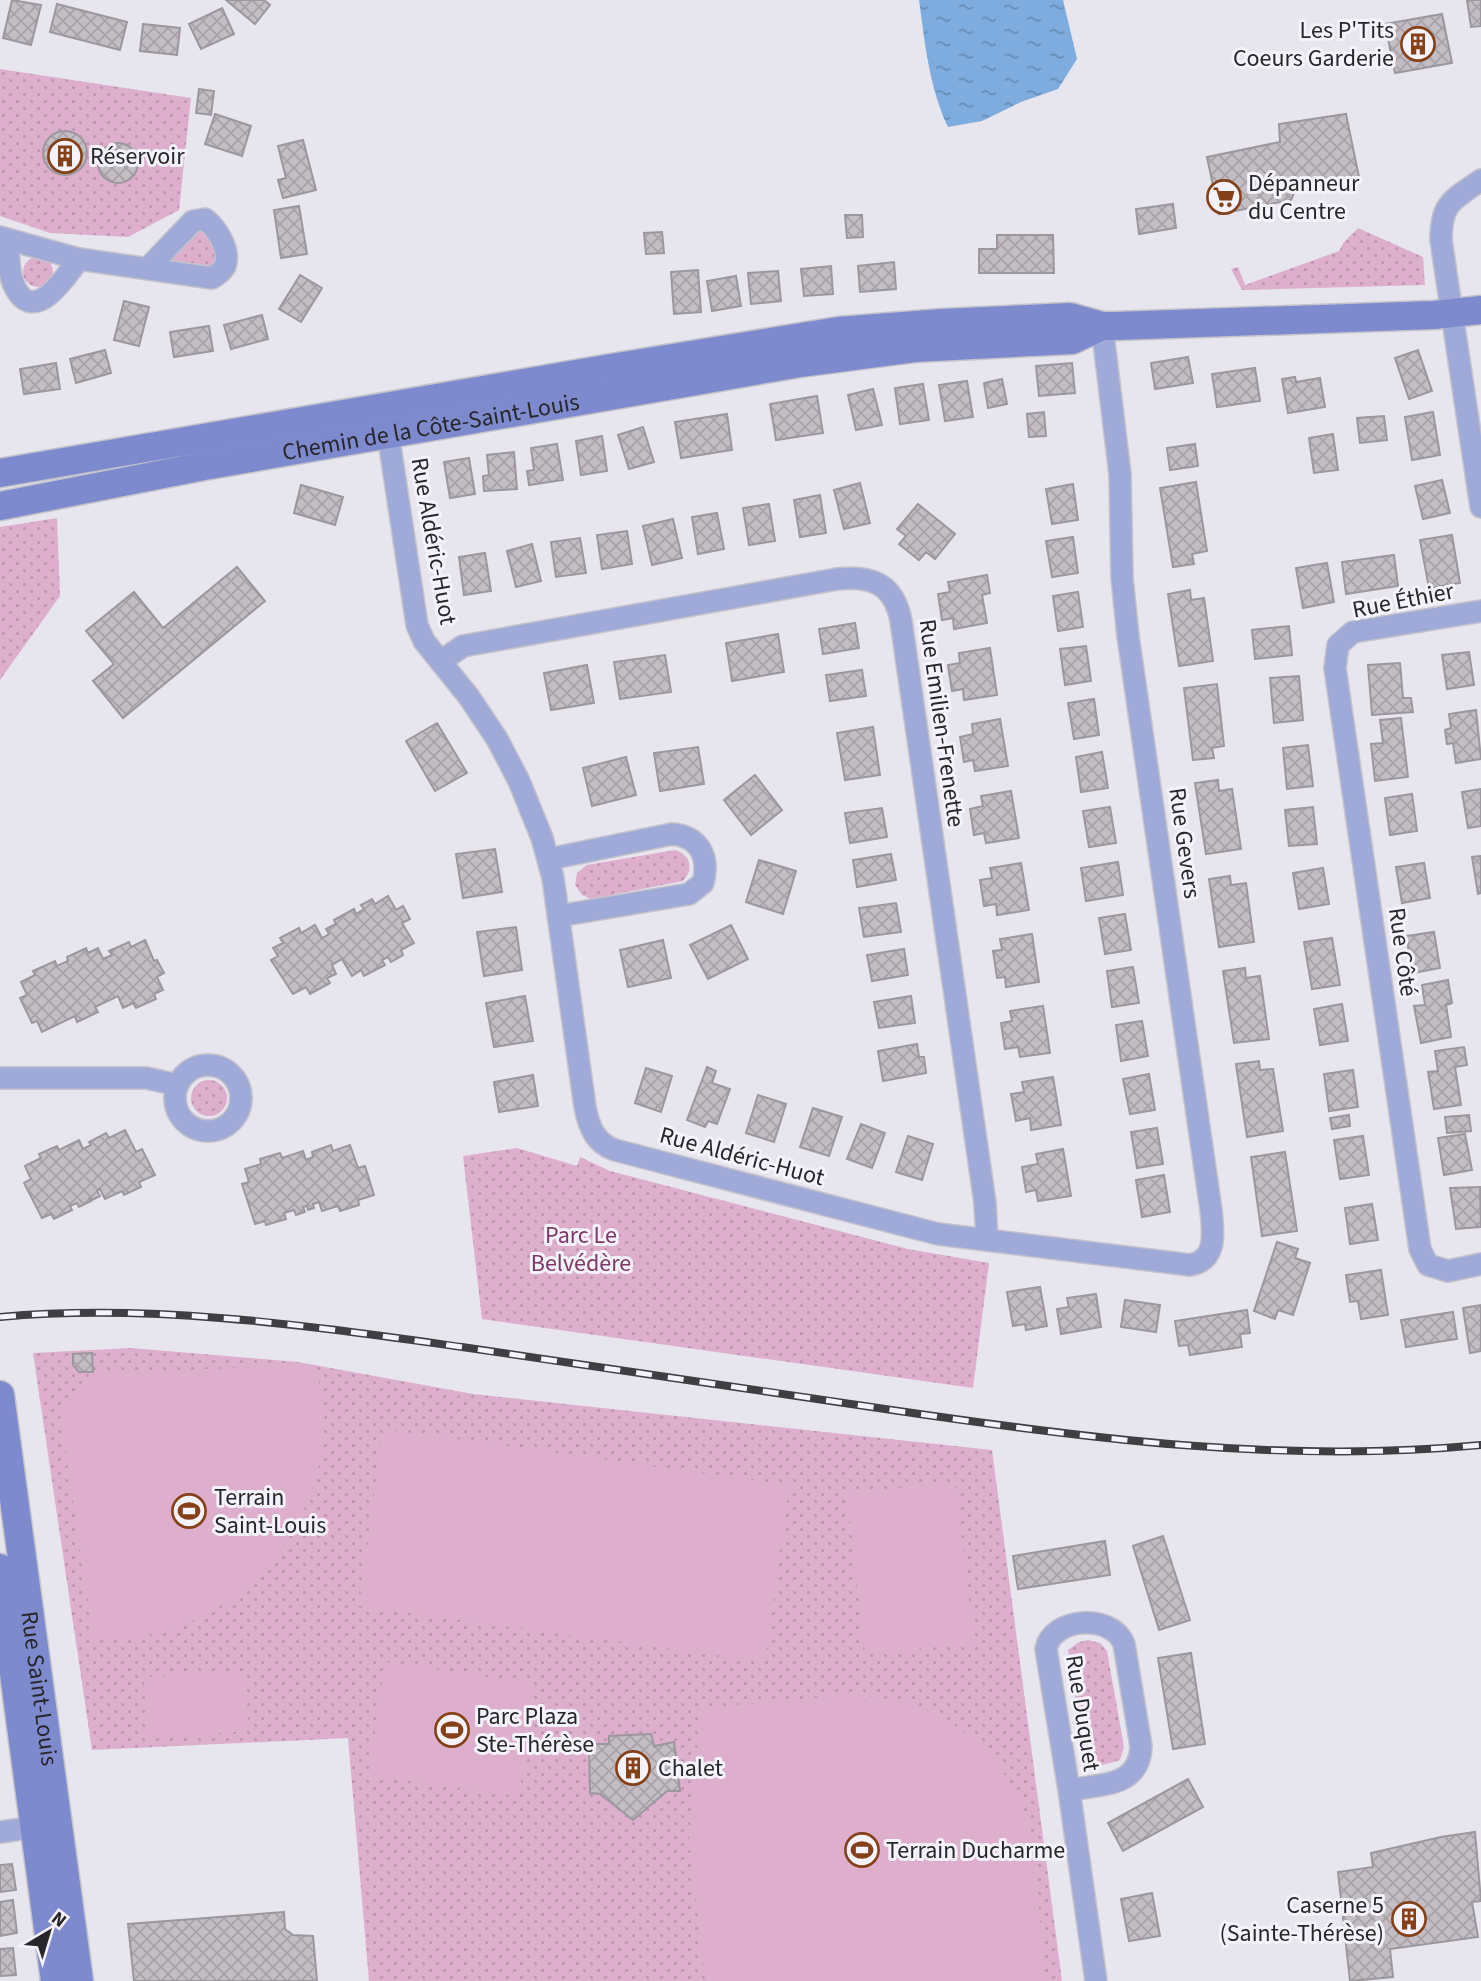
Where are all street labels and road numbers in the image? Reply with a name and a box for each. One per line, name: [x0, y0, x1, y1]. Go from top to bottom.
street label: Chemin de la Côte-Saint-Louis: [279, 384, 582, 470]
street label: Rue Aldéric-Huot: [402, 455, 465, 628]
street label: Rue Éthier: [1349, 573, 1458, 627]
street label: Rue Emilien-Frenette: [910, 617, 973, 829]
street label: Rue Gevers: [1159, 785, 1210, 901]
street label: Rue Côté: [1379, 905, 1426, 999]
street label: Rue Aldéric-Huot: [656, 1118, 828, 1195]
street label: Rue Saint-Louis: [11, 1609, 67, 1768]
street label: Rue Duquet: [1056, 1652, 1109, 1774]

